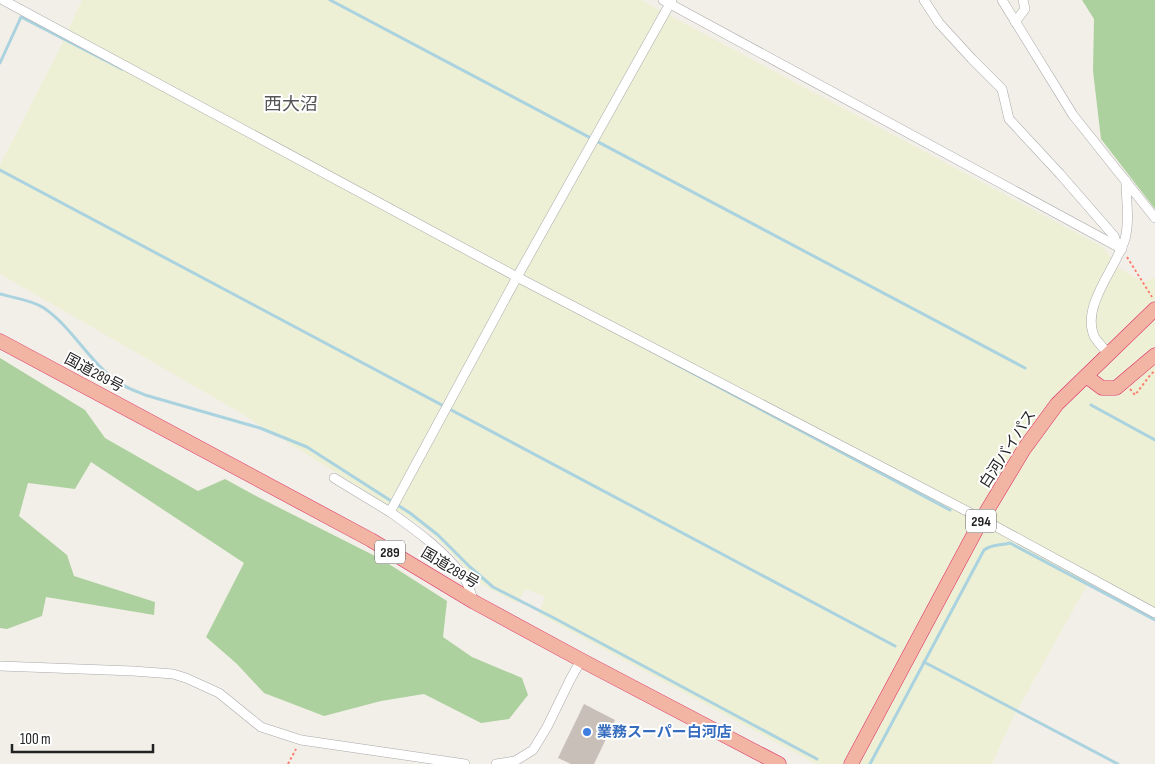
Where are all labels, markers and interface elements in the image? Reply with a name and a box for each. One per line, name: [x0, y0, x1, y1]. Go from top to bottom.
district label: 西大沼: [264, 94, 318, 115]
street label: 国道289号: [61, 349, 127, 397]
street label: 白河バイパス: [976, 406, 1040, 492]
road number: 294: [966, 510, 996, 532]
road number: 289: [375, 540, 405, 564]
street label: 国道289号: [418, 543, 482, 593]
scale bar: [12, 722, 154, 754]
place label: 業務スーパー白河店: [597, 723, 732, 742]
marker: 業務スーパー白河店: [581, 726, 593, 738]
text: 100 m: [20, 730, 51, 749]

